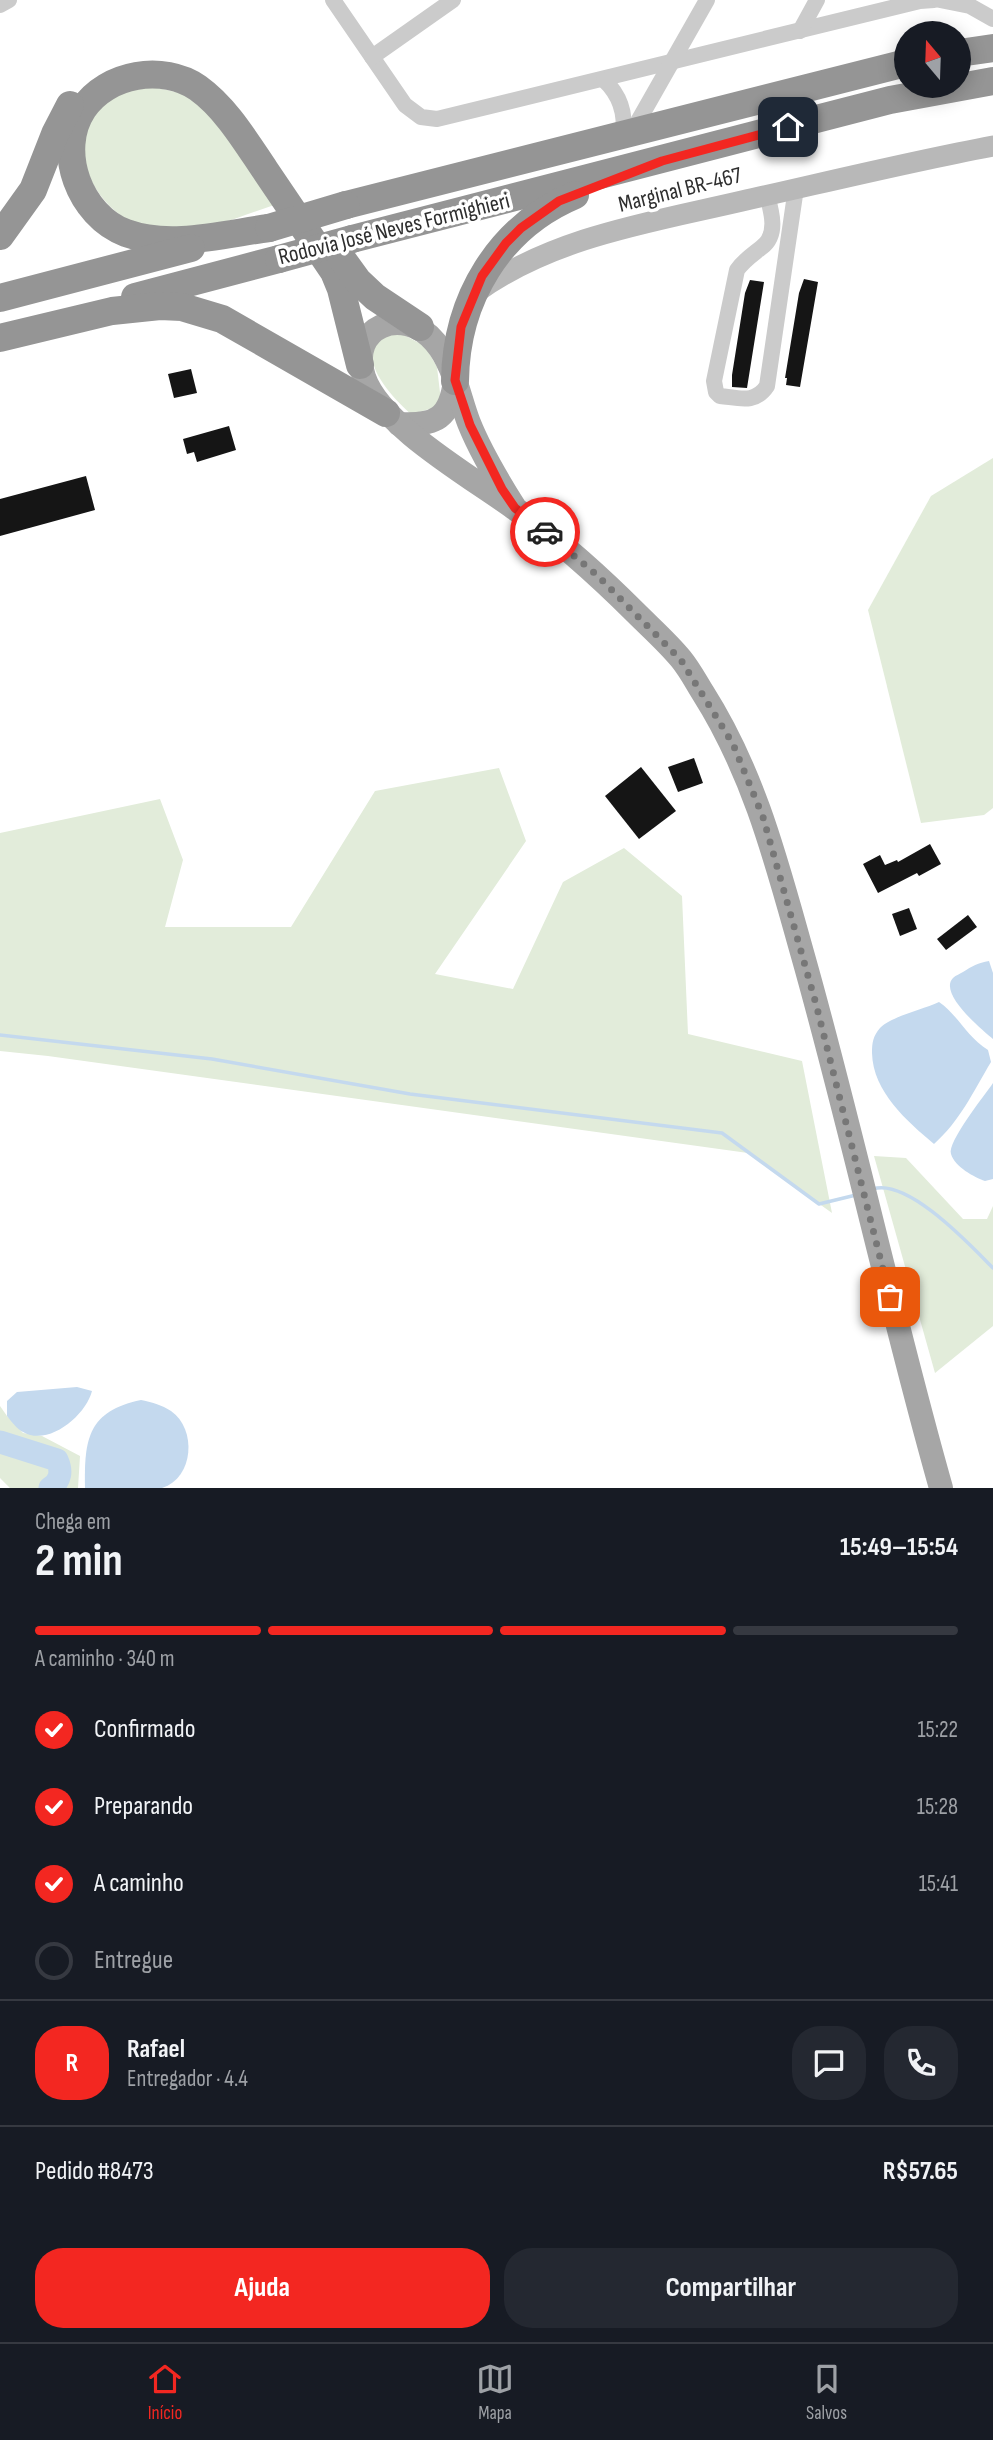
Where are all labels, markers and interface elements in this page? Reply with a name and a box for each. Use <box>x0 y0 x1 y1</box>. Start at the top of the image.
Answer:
north arrow <box>894 21 971 98</box>
map controls <box>894 21 971 98</box>
pin <box>758 97 818 157</box>
icon: home <box>769 108 807 146</box>
street label: Marginal BR-467 <box>615 161 745 219</box>
street label: Rodovia José Neves Formighieri <box>275 187 513 271</box>
courier <box>510 497 580 567</box>
icon: car <box>526 513 564 551</box>
pin <box>860 1267 920 1327</box>
icon: bag <box>871 1278 909 1316</box>
text: Chega em <box>35 1508 111 1536</box>
text: 15:49–15:54 <box>840 1532 958 1563</box>
text: 2 min <box>35 1534 123 1589</box>
text: A caminho · 340 m <box>35 1645 174 1673</box>
icon: check <box>35 1711 73 1749</box>
text: Confirmado <box>94 1714 195 1745</box>
text: 15:22 <box>917 1716 958 1744</box>
icon: check <box>35 1788 73 1826</box>
text: Preparando <box>94 1791 193 1822</box>
text: 15:28 <box>917 1793 958 1821</box>
icon: check <box>35 1865 73 1903</box>
text: A caminho <box>94 1868 184 1899</box>
text: 15:41 <box>919 1870 958 1898</box>
text: Entregue <box>94 1945 173 1976</box>
button: chat <box>792 2026 866 2100</box>
button: phone <box>884 2026 958 2100</box>
text: Rafael <box>127 2034 185 2065</box>
text: R <box>66 2048 78 2079</box>
text: Entregador · 4.4 <box>127 2065 248 2093</box>
text: Pedido #8473 <box>35 2156 154 2187</box>
text: R$57.65 <box>883 2156 958 2187</box>
button: Ajuda <box>35 2248 490 2328</box>
button: Compartilhar <box>504 2248 958 2328</box>
tab: Início <box>146 2360 184 2425</box>
tab: Mapa <box>476 2360 514 2425</box>
tab: Salvos <box>806 2360 847 2425</box>

